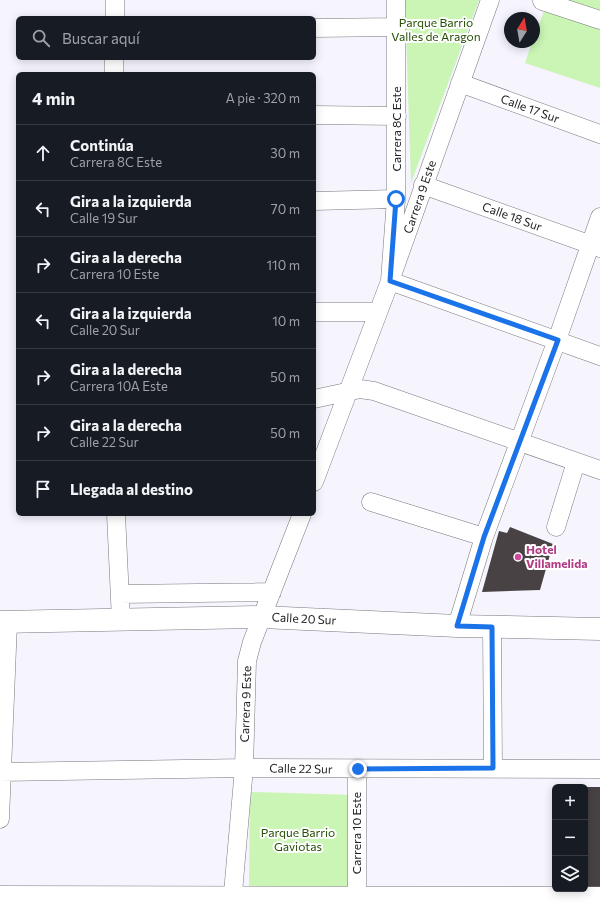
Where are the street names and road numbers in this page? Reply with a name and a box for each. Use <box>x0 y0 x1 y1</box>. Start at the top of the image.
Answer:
street label: Carrera 8C Este <box>389 87 403 171</box>
street label: Calle 17 Sur <box>499 91 562 125</box>
street label: Carrera 9 Este <box>400 158 438 235</box>
street label: Calle 18 Sur <box>481 199 544 233</box>
street label: Calle 20 Sur <box>271 609 337 627</box>
street label: Carrera 9 Este <box>237 665 253 743</box>
street label: Calle 22 Sur <box>269 760 333 776</box>
street label: Carrera 10 Este <box>349 792 363 874</box>

